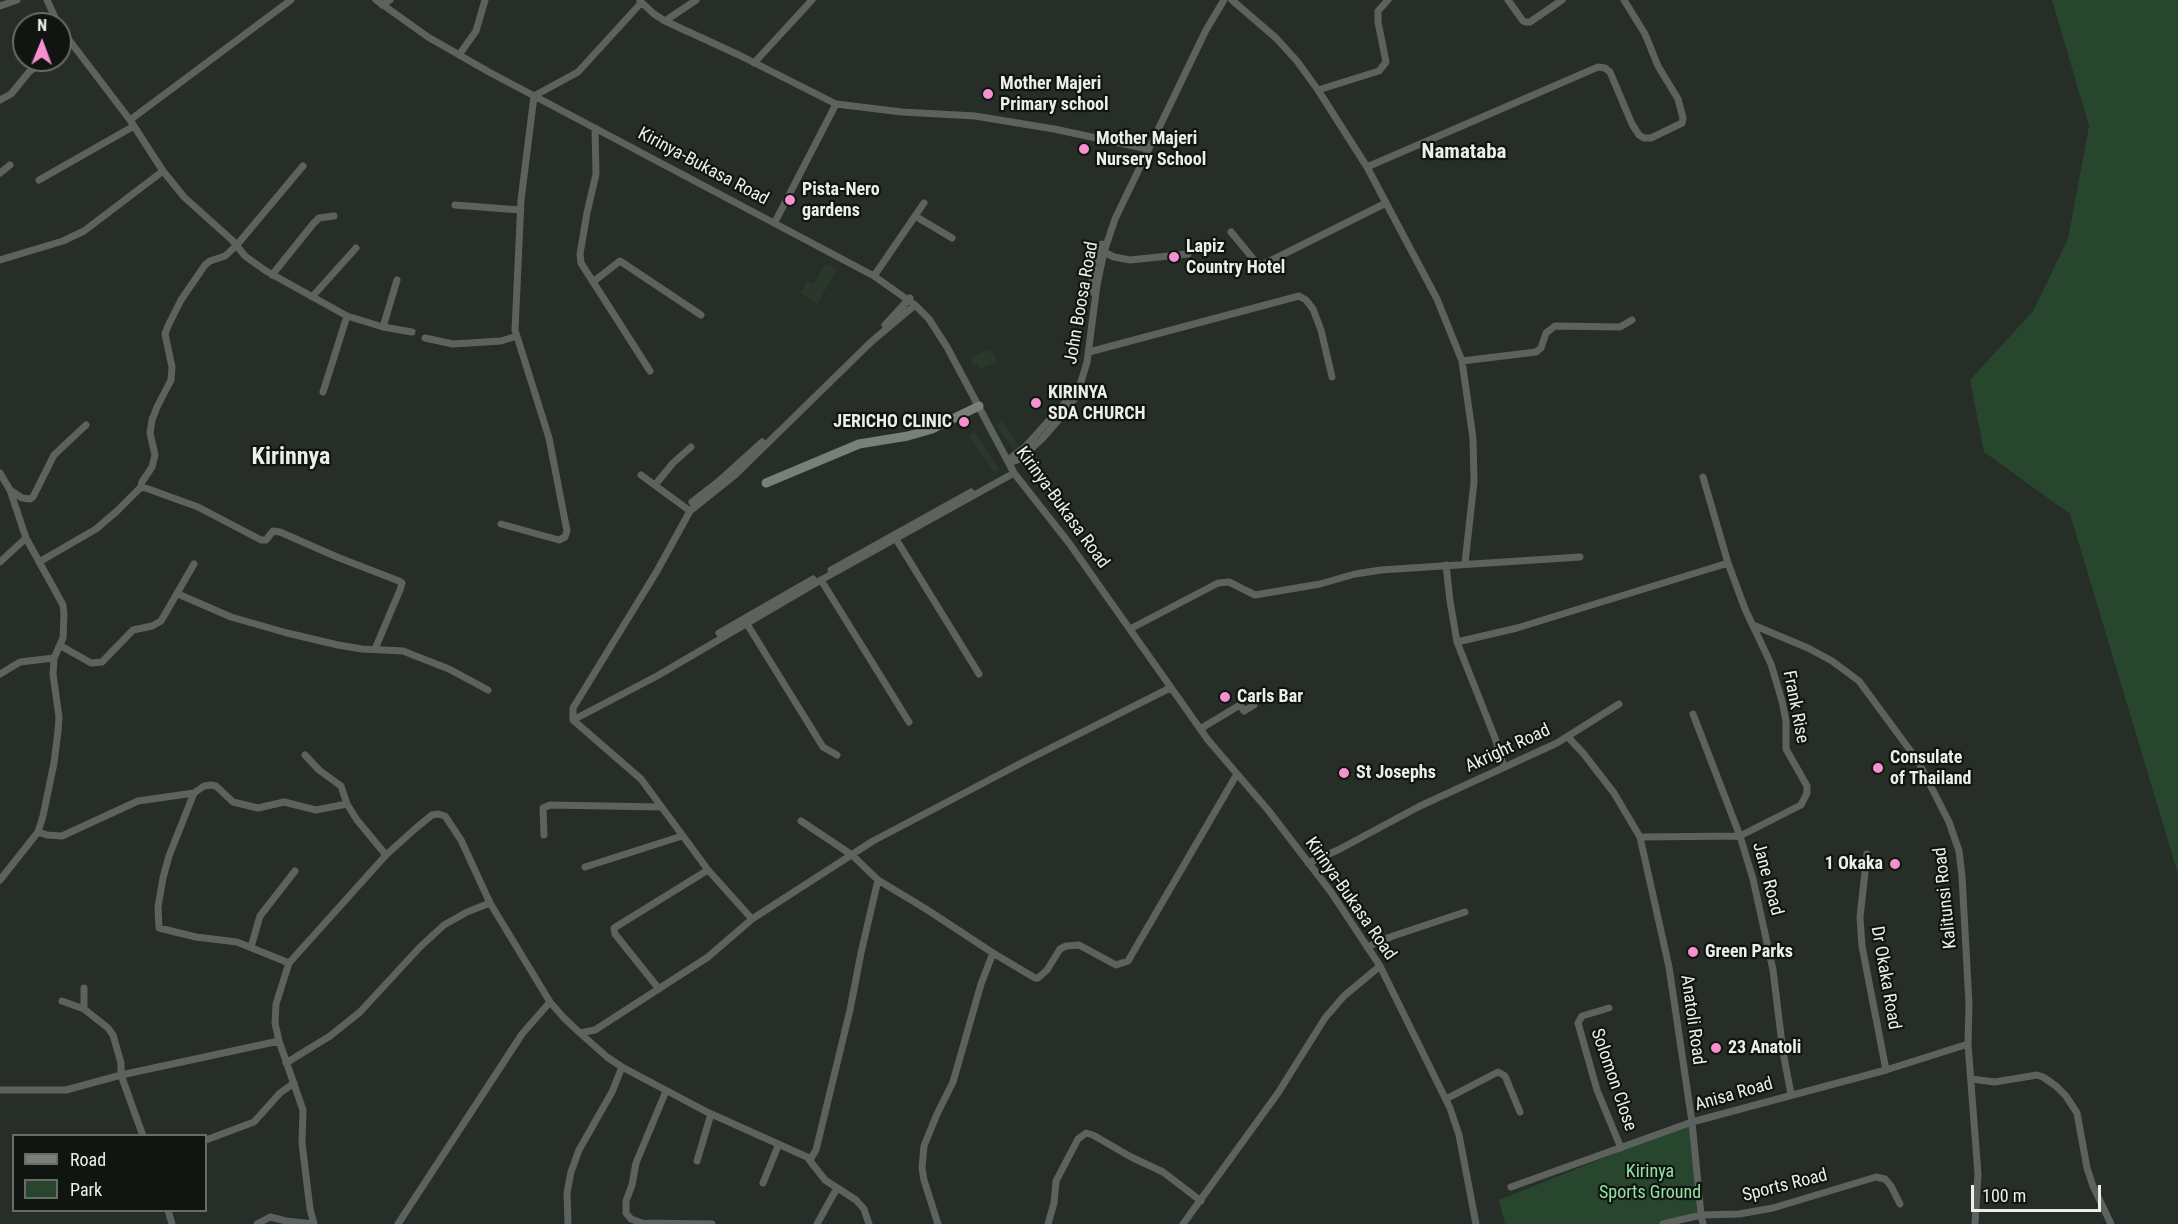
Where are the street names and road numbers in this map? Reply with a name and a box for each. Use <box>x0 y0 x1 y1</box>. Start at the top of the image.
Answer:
street label: Kirinya-Bukasa Road <box>634 123 772 211</box>
street label: John Boosa Road <box>1061 240 1103 366</box>
street label: Kirinya-Bukasa Road <box>1011 443 1113 573</box>
street label: Frank Rise <box>1777 669 1813 745</box>
street label: Akright Road <box>1462 720 1554 778</box>
street label: Kirinya-Bukasa Road <box>1300 833 1400 965</box>
street label: Jane Road <box>1747 840 1787 918</box>
street label: Kalitunsi Road <box>1930 846 1962 950</box>
street label: Dr Okaka Road <box>1865 925 1905 1031</box>
street label: Anatoli Road <box>1675 974 1709 1066</box>
street label: Solomon Close <box>1585 1026 1641 1134</box>
street label: Anisa Road <box>1692 1074 1776 1116</box>
street label: Sports Road <box>1740 1165 1830 1207</box>

